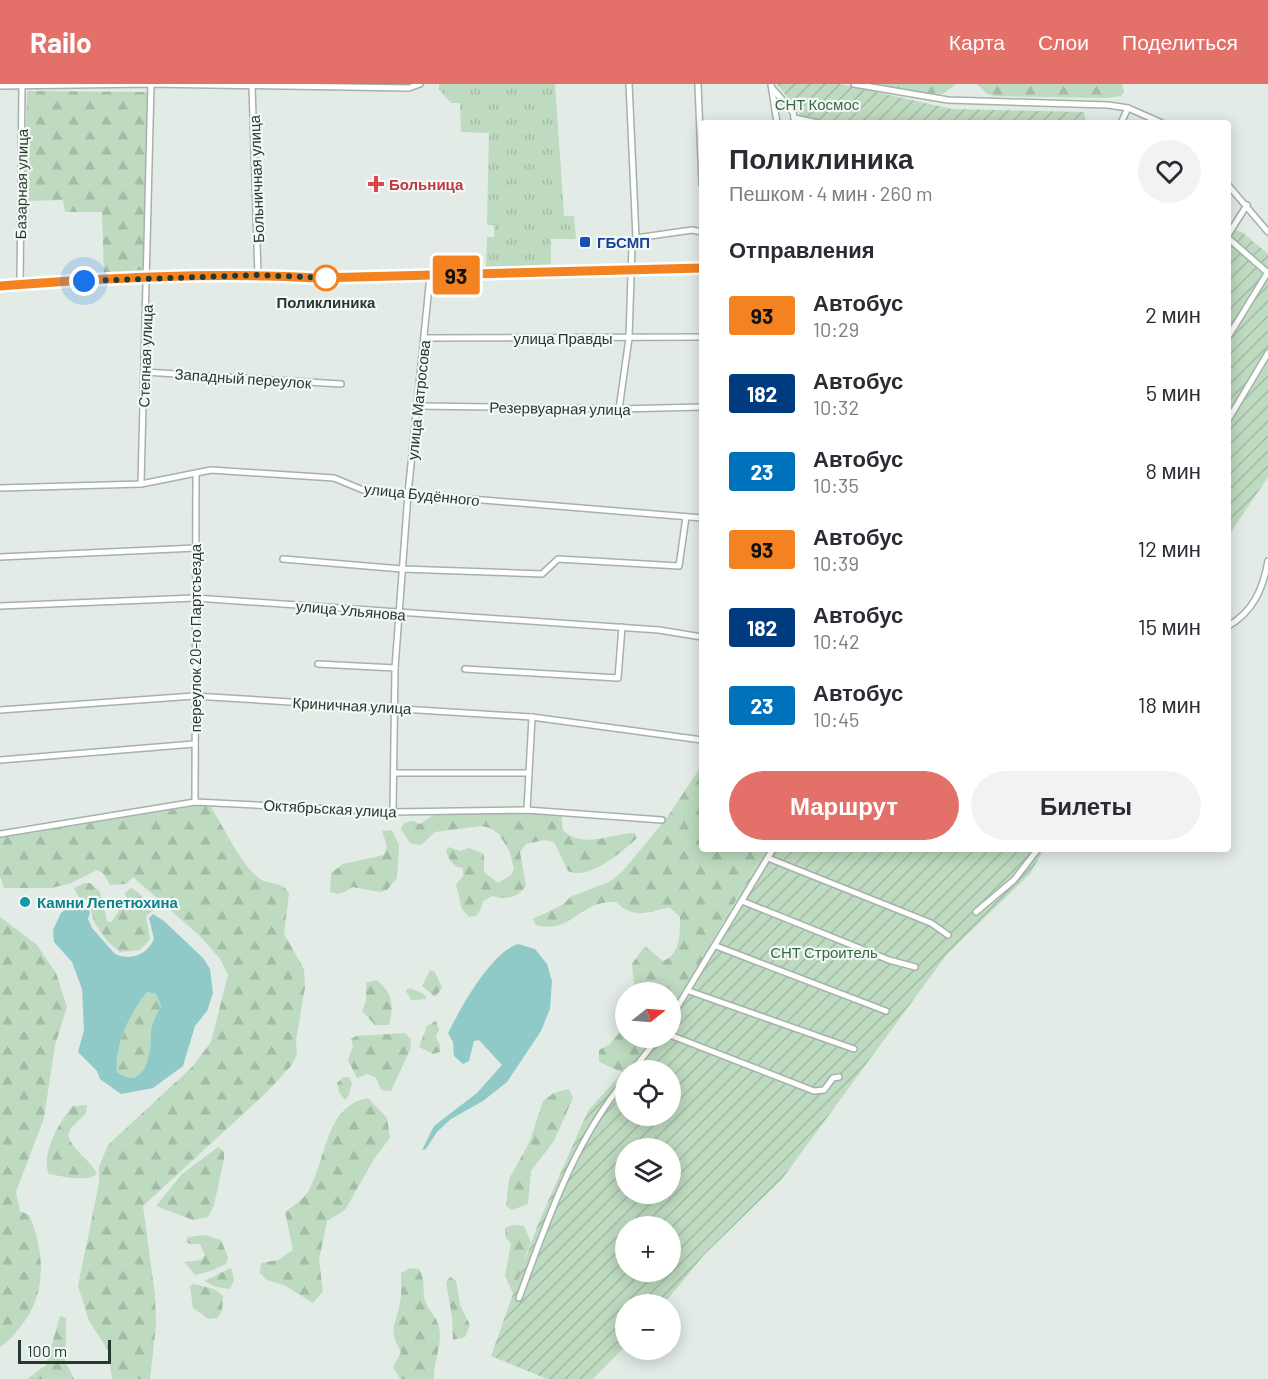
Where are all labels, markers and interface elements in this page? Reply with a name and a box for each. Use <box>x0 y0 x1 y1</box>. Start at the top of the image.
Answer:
text: Railo <box>30 25 92 59</box>
text: Карта <box>949 29 1005 54</box>
text: Слои <box>1038 29 1089 54</box>
text: Поделиться <box>1122 29 1238 54</box>
park label: СНТ Космос <box>775 95 860 113</box>
street label: Больничная улица <box>245 114 267 243</box>
street label: Базарная улица <box>11 128 31 239</box>
button: heart <box>1138 140 1201 203</box>
text: Поликлиника <box>729 141 914 175</box>
marker: Больница <box>367 175 385 193</box>
place label: Больница <box>389 175 464 193</box>
text: Пешком · 4 мин · 260 m <box>729 181 933 205</box>
place label: ГБСМП <box>597 233 650 251</box>
marker: ГБСМП <box>578 235 592 249</box>
text: Отправления <box>729 236 875 262</box>
line badge: 93 <box>429 256 483 294</box>
text: 93 <box>445 263 467 288</box>
marker: Поликлиника <box>313 265 339 291</box>
your location <box>69 266 99 296</box>
text: Автобус <box>813 289 903 315</box>
place label: Поликлиника <box>277 293 376 311</box>
text: 2 мин <box>1145 301 1201 327</box>
text: 93 <box>751 303 773 328</box>
street label: Степная улица <box>134 304 156 408</box>
text: 10:29 <box>813 317 859 341</box>
street label: улица Правды <box>513 329 613 347</box>
street label: улица Матросова <box>403 338 433 461</box>
street label: Западный переулок <box>174 364 312 392</box>
text: Автобус <box>813 367 903 393</box>
text: 5 мин <box>1146 379 1201 405</box>
text: 182 <box>747 381 777 406</box>
text: 10:32 <box>813 395 859 419</box>
street label: Резервуарная улица <box>489 398 631 418</box>
text: Автобус <box>813 445 903 471</box>
text: 8 мин <box>1146 457 1201 483</box>
text: 23 <box>751 459 773 484</box>
text: 10:35 <box>813 473 859 497</box>
street label: улица Будённого <box>363 479 481 509</box>
text: Автобус <box>813 523 903 549</box>
text: 12 мин <box>1138 535 1201 561</box>
text: 93 <box>751 537 773 562</box>
street label: переулок 20-го Партсъезда <box>186 543 204 732</box>
text: 10:39 <box>813 551 859 575</box>
street label: улица Ульянова <box>295 596 407 624</box>
text: Автобус <box>813 601 903 627</box>
text: 15 мин <box>1138 613 1201 639</box>
text: 182 <box>747 615 777 640</box>
text: 10:42 <box>813 629 860 653</box>
text: Автобус <box>813 679 903 705</box>
text: 18 мин <box>1138 691 1201 717</box>
street label: Криничная улица <box>292 693 413 717</box>
text: 23 <box>751 693 773 718</box>
text: 10:45 <box>813 707 859 731</box>
button: Маршрут <box>729 771 959 840</box>
button: Билеты <box>971 771 1201 840</box>
street label: Октябрьская улица <box>263 796 398 821</box>
place label: Камни Лепетюхина <box>37 893 179 911</box>
marker: Камни Лепетюхина <box>18 895 32 909</box>
park label: СНТ Строитель <box>770 943 878 961</box>
north arrow <box>615 982 681 1048</box>
map controls <box>615 982 681 1360</box>
button: locate <box>615 1060 681 1126</box>
button: layers <box>615 1138 681 1204</box>
button: + <box>615 1216 681 1282</box>
button: − <box>615 1294 681 1360</box>
scale bar <box>18 1337 111 1364</box>
text: 100 m <box>27 1341 67 1360</box>

